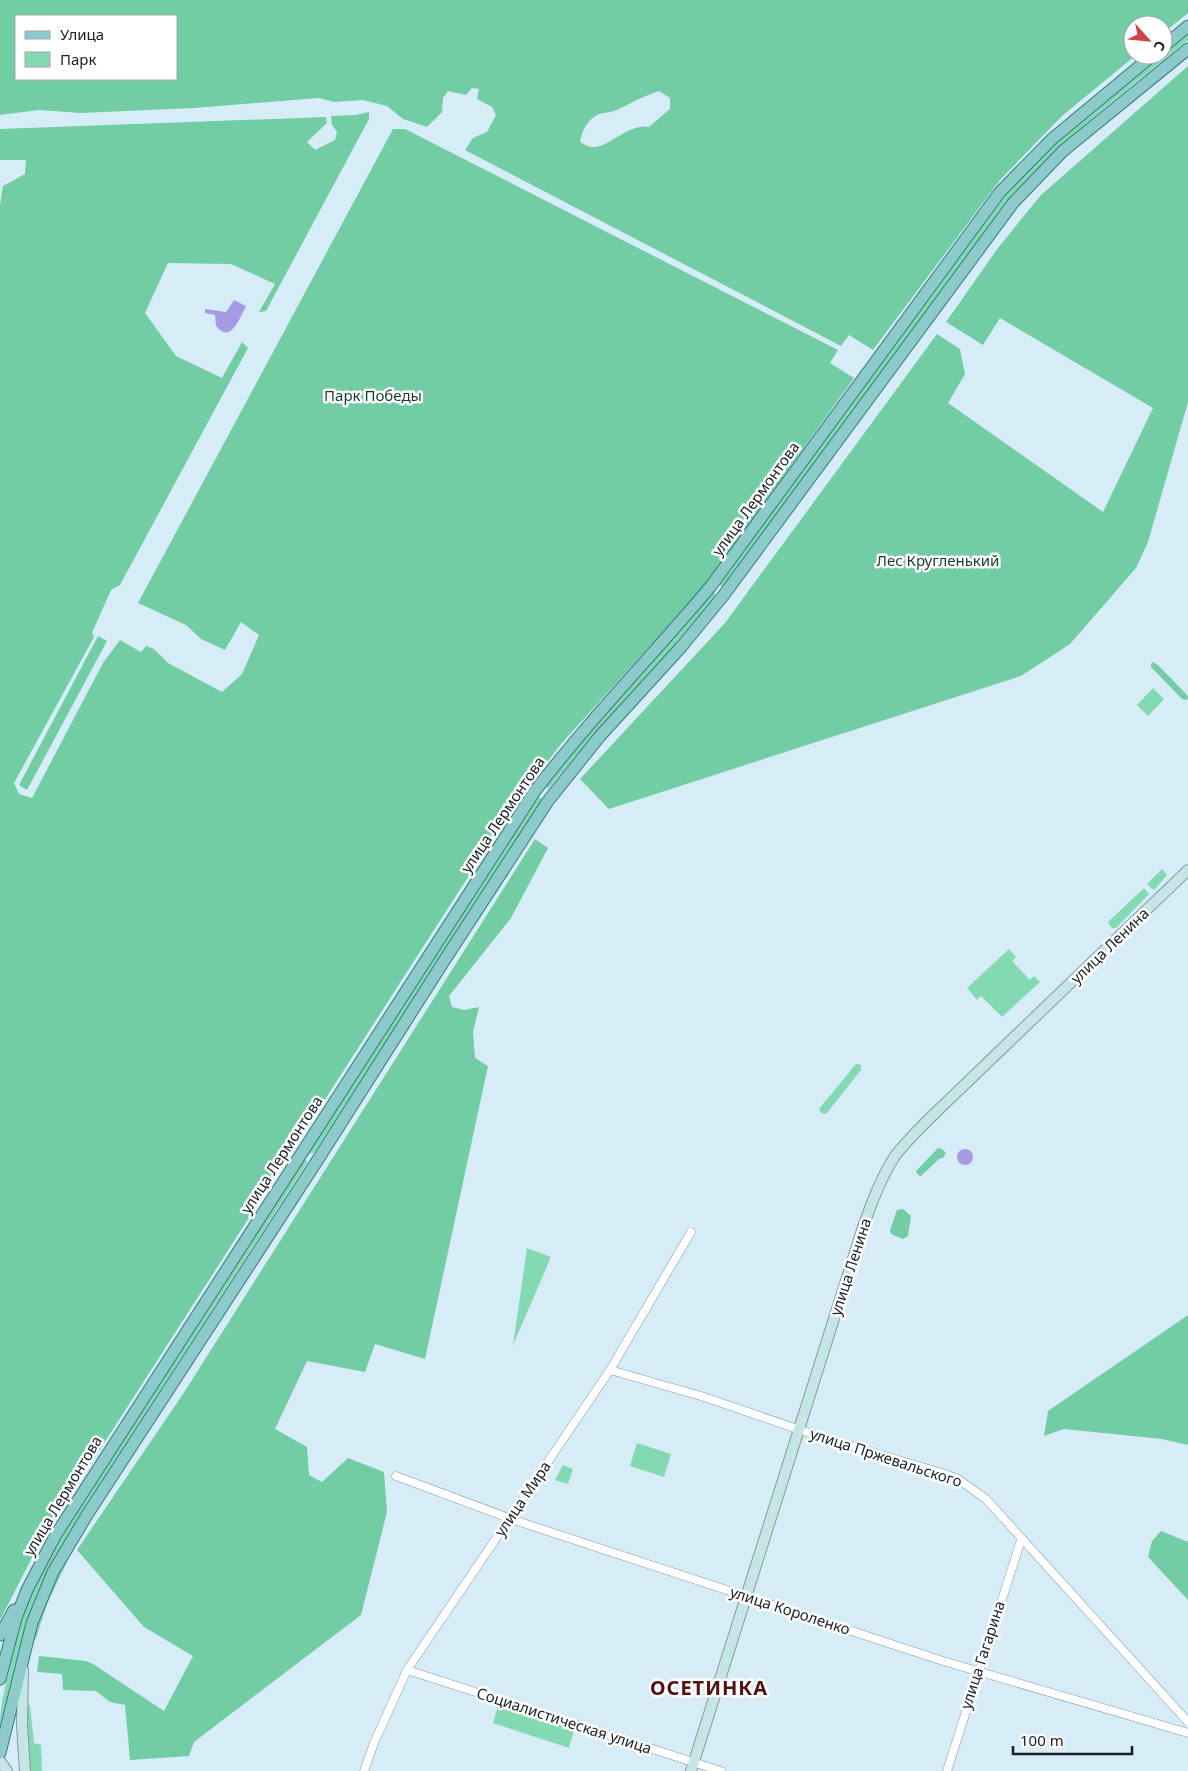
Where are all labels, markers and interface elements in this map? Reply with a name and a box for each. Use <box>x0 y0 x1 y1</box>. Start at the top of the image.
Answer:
legend <box>15 15 178 80</box>
north arrow <box>1123 15 1173 65</box>
text: Улица <box>60 24 104 44</box>
text: С <box>1150 38 1171 54</box>
text: Парк <box>60 49 96 69</box>
park label: Парк Победы <box>324 385 422 405</box>
street label: улица Лермонтова <box>707 437 803 559</box>
park label: Лес Кругленький <box>877 550 999 570</box>
street label: улица Лермонтова <box>456 752 549 877</box>
street label: улица Ленина <box>1066 903 1153 988</box>
street label: улица Лермонтова <box>236 1092 327 1217</box>
street label: улица Ленина <box>825 1215 875 1318</box>
street label: улица Пржевальского <box>808 1423 965 1491</box>
street label: улица Лермонтова <box>18 1432 106 1559</box>
street label: улица Мира <box>490 1457 555 1540</box>
street label: улица Короленко <box>728 1581 853 1639</box>
street label: улица Гагарина <box>955 1598 1009 1711</box>
district label: ОСЕТИНКА <box>650 1674 768 1701</box>
street label: Социалистическая улица <box>474 1682 654 1758</box>
scale bar <box>1013 1724 1132 1756</box>
text: 100 m <box>1020 1730 1064 1750</box>

